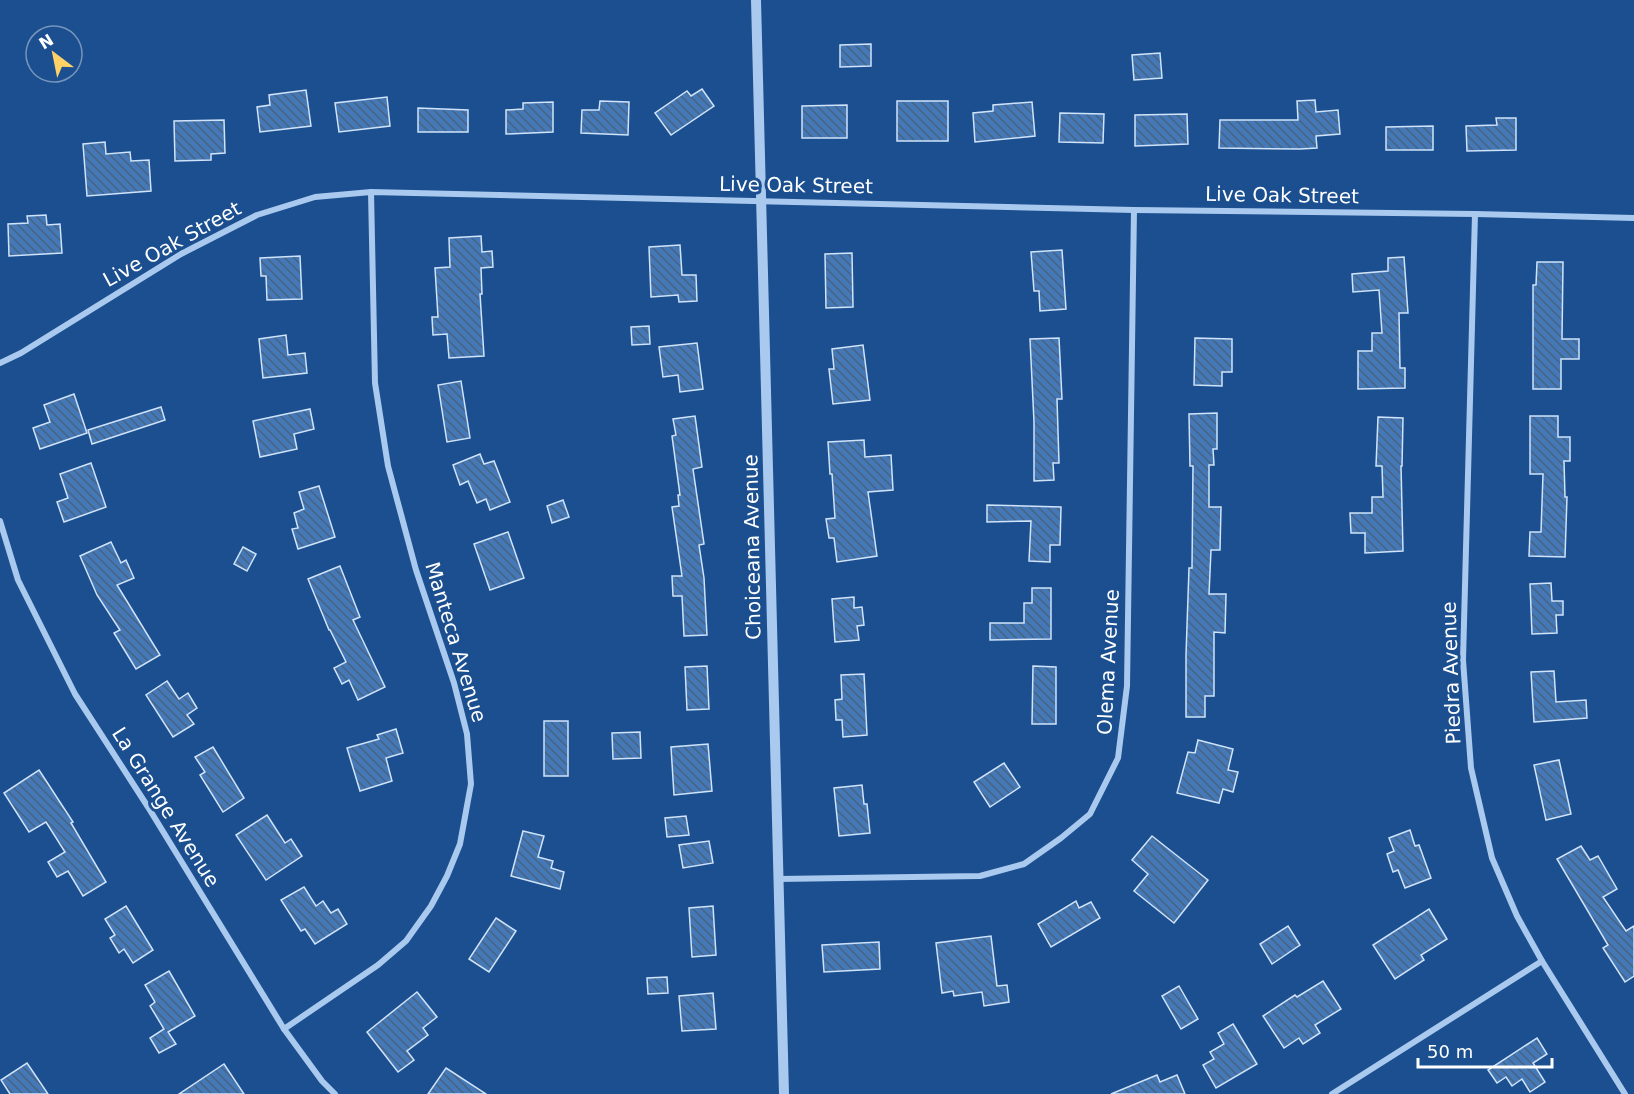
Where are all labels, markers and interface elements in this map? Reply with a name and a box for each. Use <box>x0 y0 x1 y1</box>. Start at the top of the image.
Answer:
north arrow <box>24 24 84 84</box>
text: N <box>36 30 57 53</box>
street label: Live Oak Street <box>719 172 873 198</box>
street label: Live Oak Street <box>1205 182 1359 208</box>
street label: Live Oak Street <box>99 196 245 292</box>
street label: Choiceana Avenue <box>738 454 766 640</box>
street label: Manteca Avenue <box>420 559 492 725</box>
street label: Olema Avenue <box>1092 588 1124 736</box>
street label: Piedra Avenue <box>1437 601 1465 745</box>
street label: La Grange Avenue <box>107 723 225 891</box>
scale bar <box>1418 1031 1552 1069</box>
text: 50 m <box>1427 1041 1473 1062</box>

